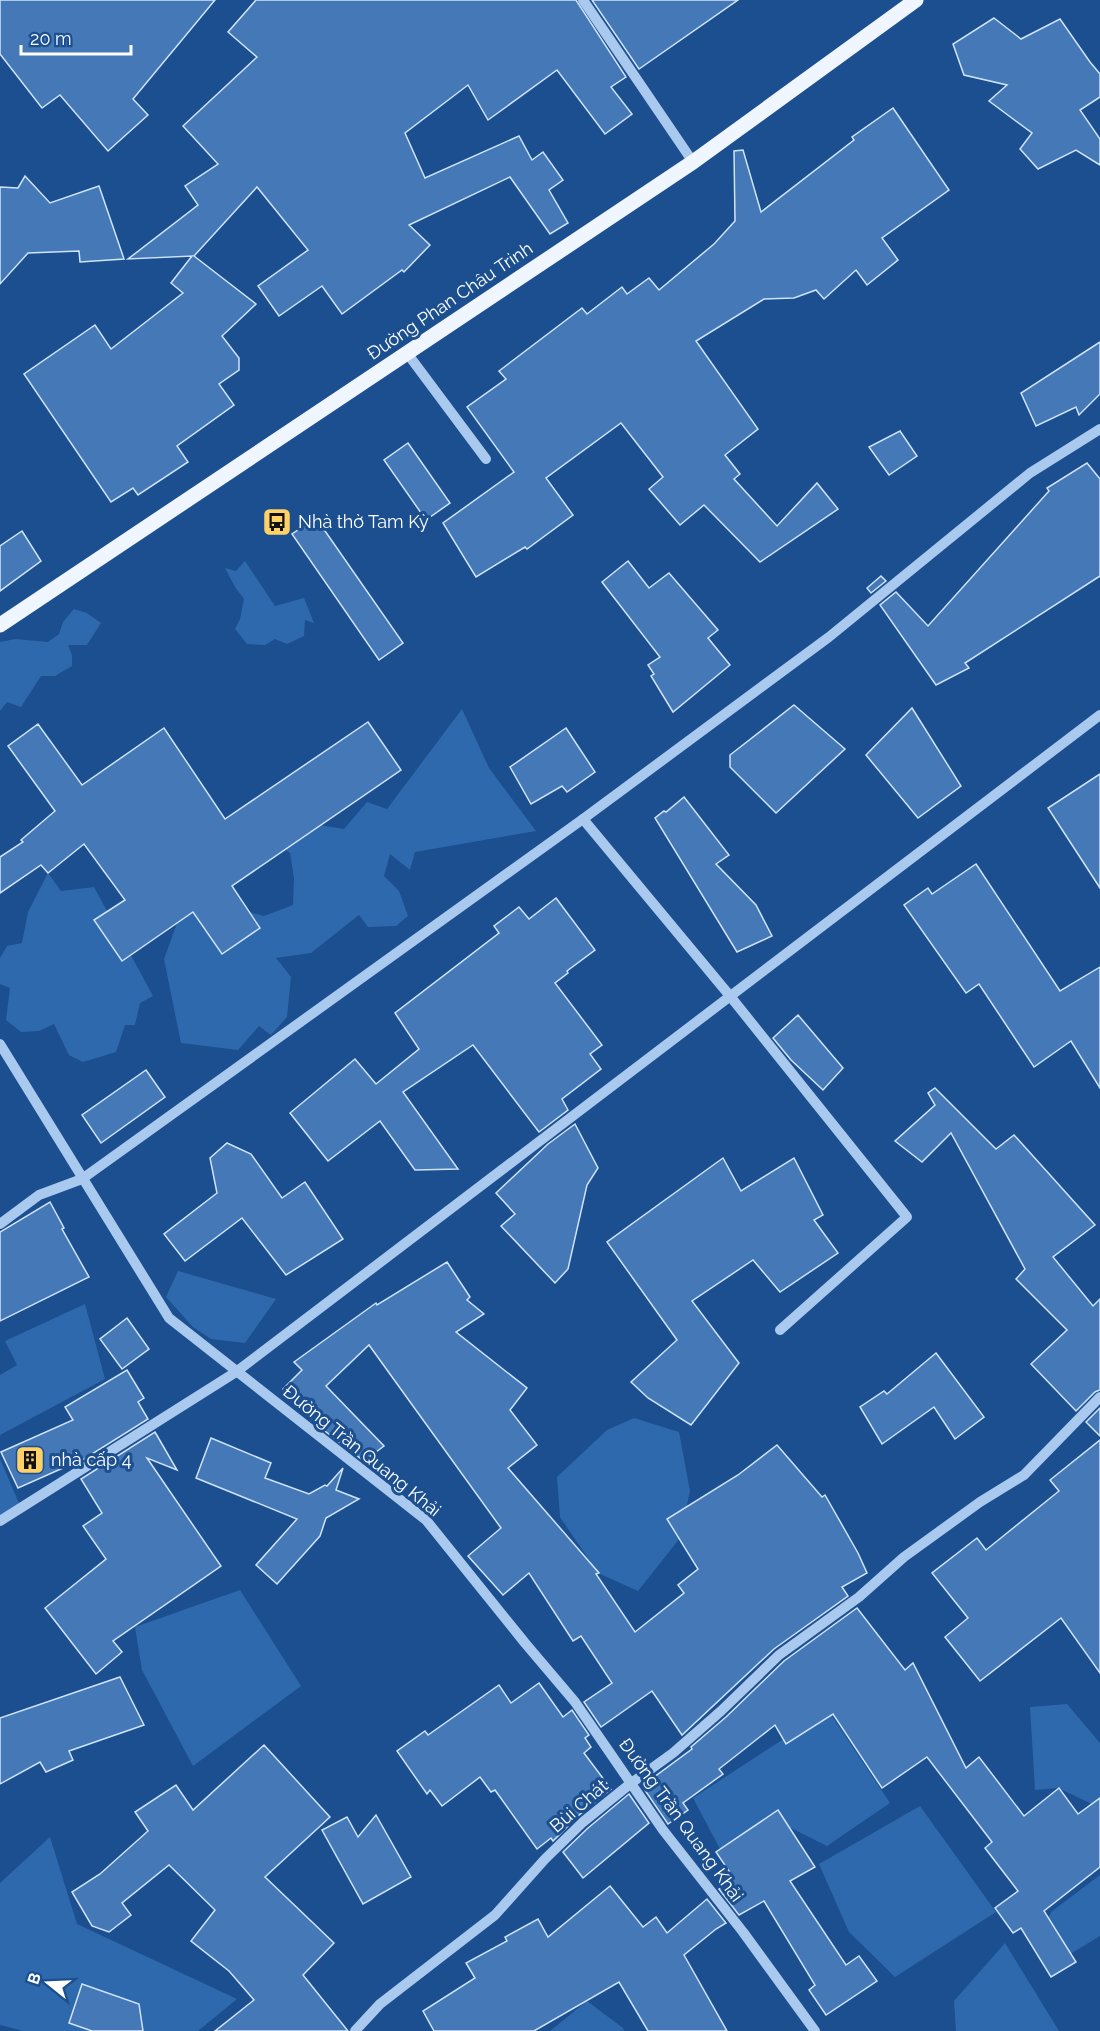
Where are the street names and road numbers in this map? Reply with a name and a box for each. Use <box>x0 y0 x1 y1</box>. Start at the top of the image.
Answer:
street label: Đường Phan Châu Trinh <box>363 237 537 364</box>
street label: Đường Trần Quang Khải <box>279 1381 445 1521</box>
street label: Đường Trần Quang Khải <box>615 1734 748 1905</box>
street label: Bùi Chát <box>545 1775 612 1836</box>

